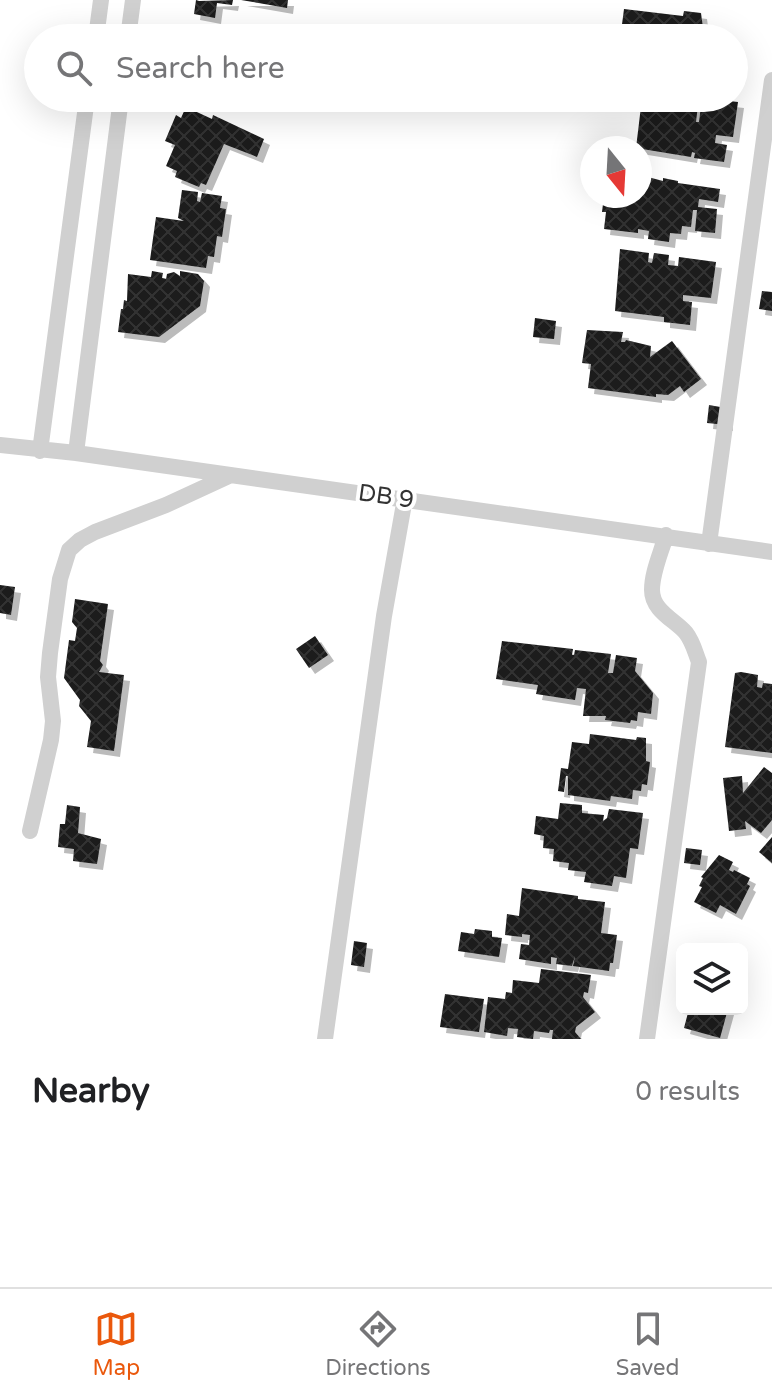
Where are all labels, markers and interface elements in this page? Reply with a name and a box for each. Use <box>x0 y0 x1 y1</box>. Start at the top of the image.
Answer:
search box <box>24 24 748 112</box>
icon: search <box>52 46 96 90</box>
text: Search here <box>116 50 285 87</box>
north arrow <box>580 136 652 208</box>
street label: DB 9 <box>356 478 416 515</box>
map controls <box>676 943 748 1015</box>
button: layers <box>676 943 748 1015</box>
text: Nearby <box>32 1071 150 1112</box>
text: 0 results <box>635 1076 740 1107</box>
tab: Map <box>93 1307 140 1381</box>
tab: Directions <box>325 1307 431 1381</box>
tab: Saved <box>616 1307 679 1381</box>

